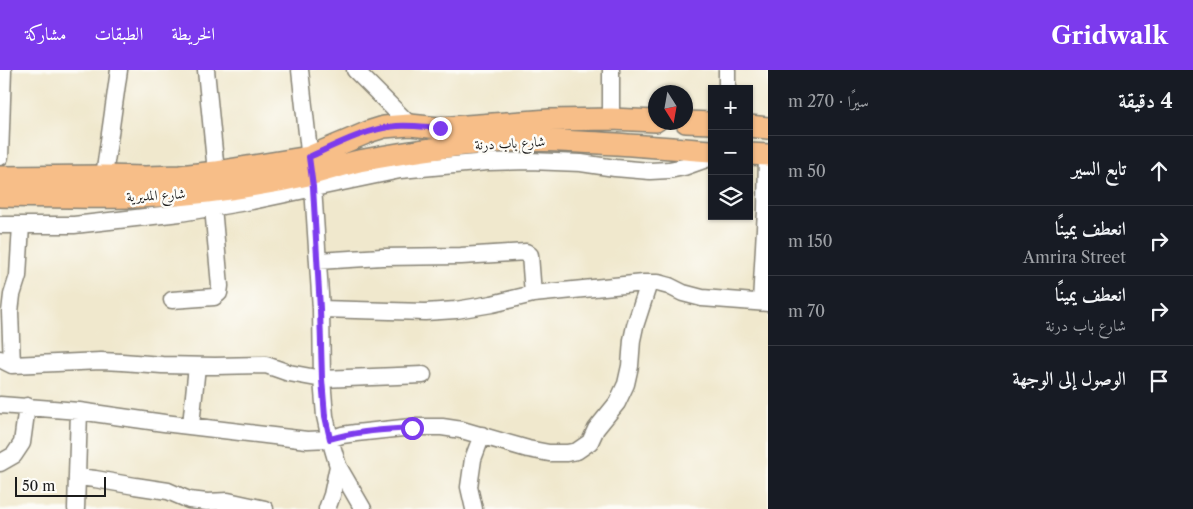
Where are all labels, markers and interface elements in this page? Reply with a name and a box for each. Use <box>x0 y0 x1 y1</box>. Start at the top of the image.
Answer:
text: Gridwalk <box>1051 21 1168 50</box>
text: مشاركة <box>25 23 66 45</box>
text: الطبقات <box>94 23 143 45</box>
text: الخريطة <box>171 23 215 45</box>
north arrow <box>648 85 693 130</box>
map controls <box>708 85 753 220</box>
button: + <box>708 85 753 130</box>
text: 4 دقيقة <box>1119 88 1173 113</box>
text: سيرًا · 270 m <box>788 91 869 111</box>
route end <box>429 117 452 140</box>
button: − <box>708 130 753 175</box>
street label: شارع باب درنة <box>474 132 546 157</box>
text: تابع السير <box>1072 157 1126 180</box>
icon: ahead <box>1145 157 1173 185</box>
text: 50 m <box>788 161 826 181</box>
button: layers <box>708 175 753 220</box>
street label: شارع المديرية <box>126 184 186 209</box>
text: انعطف يمينًا <box>1055 217 1126 240</box>
icon: right <box>1145 227 1173 255</box>
text: 150 m <box>788 231 833 251</box>
text: Amrira Street <box>1023 247 1126 267</box>
text: انعطف يمينًا <box>1055 283 1126 306</box>
icon: right <box>1145 297 1173 325</box>
text: 70 m <box>788 301 825 321</box>
text: شارع باب درنة <box>1045 315 1126 335</box>
text: الوصول إلى الوجهة <box>1012 367 1126 390</box>
icon: arrive <box>1145 367 1173 395</box>
route start <box>401 417 424 440</box>
scale bar <box>15 474 106 497</box>
text: 50 m <box>22 477 55 495</box>

